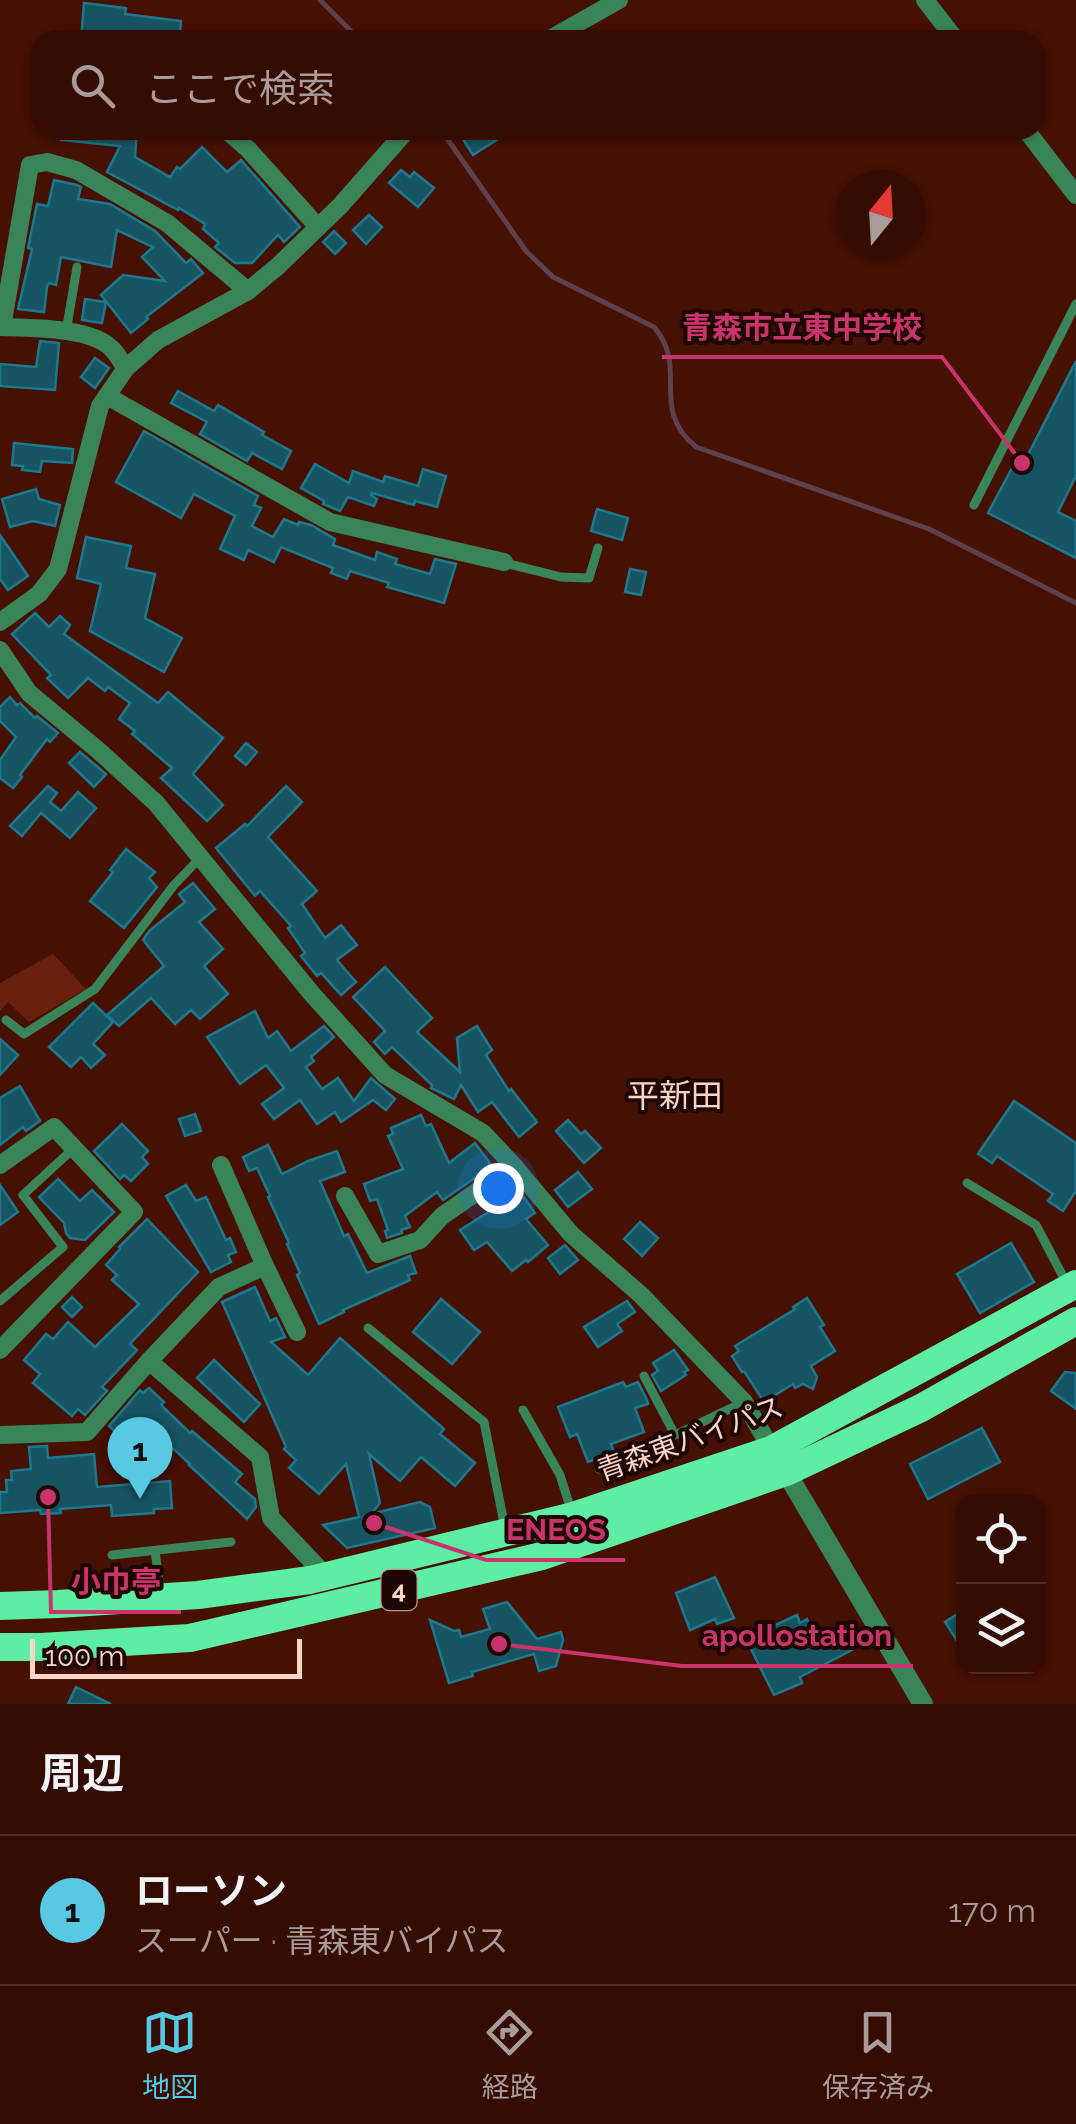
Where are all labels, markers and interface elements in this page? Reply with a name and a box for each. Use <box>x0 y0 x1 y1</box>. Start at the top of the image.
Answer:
search box <box>30 30 1046 140</box>
icon: search <box>65 58 120 113</box>
text: ここで検索 <box>145 66 335 111</box>
north arrow <box>836 170 926 260</box>
callout: 青森市立東中学校 <box>662 297 942 357</box>
text: 青森市立東中学校 <box>682 310 922 345</box>
district label: 平新田 <box>627 1077 723 1114</box>
your location <box>473 1163 524 1214</box>
street label: 青森東バイパス <box>593 1390 787 1488</box>
pin: 1 <box>108 1416 172 1499</box>
map controls <box>956 1494 1046 1674</box>
button: locate <box>956 1494 1046 1584</box>
callout: ENEOS <box>486 1500 625 1560</box>
text: ENEOS <box>506 1512 606 1547</box>
callout: 小巾亭 <box>51 1552 181 1612</box>
text: 小巾亭 <box>71 1564 161 1599</box>
road number: 4 <box>382 1570 416 1610</box>
button: layers <box>956 1584 1046 1674</box>
callout: apollostation <box>682 1606 913 1666</box>
text: apollostation <box>702 1618 892 1653</box>
scale bar <box>30 1634 302 1678</box>
text: 100 m <box>45 1640 124 1673</box>
text: 周辺 <box>40 1749 124 1798</box>
text: ローソン <box>135 1868 287 1913</box>
text: 1 <box>65 1892 80 1929</box>
text: 170 m <box>948 1892 1036 1929</box>
text: スーパー · 青森東バイパス <box>135 1922 508 1959</box>
tab: 地図 <box>142 2005 198 2105</box>
tab: 経路 <box>482 2005 538 2105</box>
tab: 保存済み <box>822 2005 934 2105</box>

